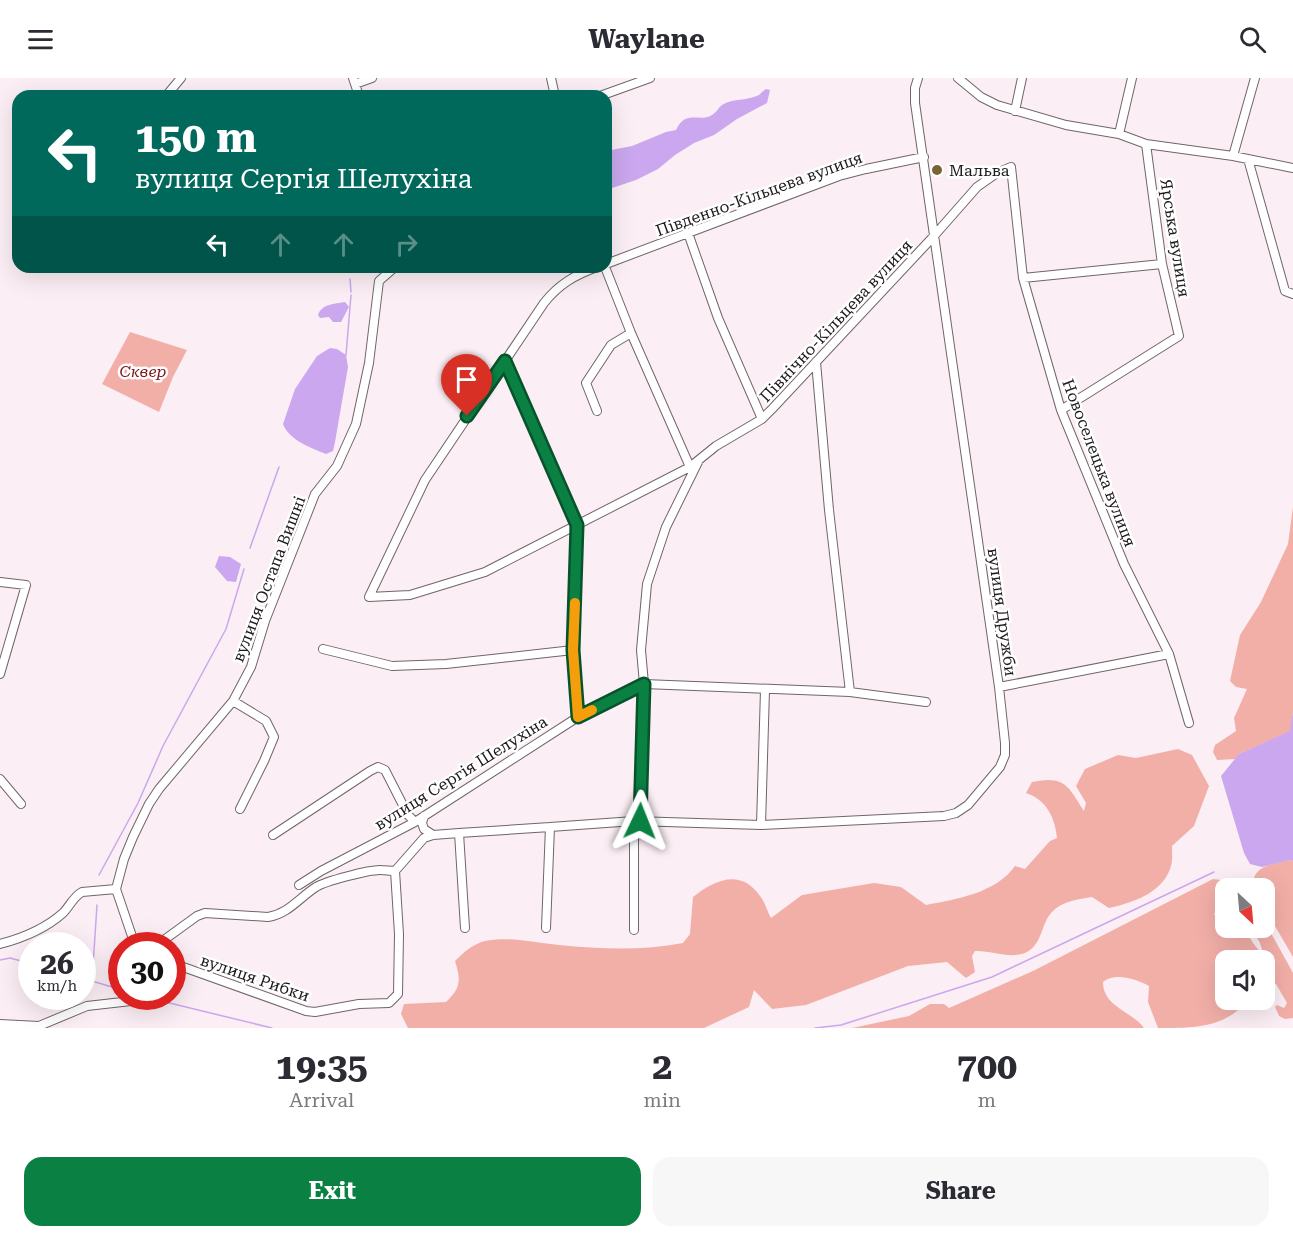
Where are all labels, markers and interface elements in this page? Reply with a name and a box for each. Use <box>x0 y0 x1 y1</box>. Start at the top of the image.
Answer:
icon: menu <box>24 23 57 56</box>
text: Waylane <box>588 23 705 55</box>
icon: search <box>1236 23 1269 56</box>
text: 150 m <box>135 113 257 162</box>
icon: left <box>36 114 114 192</box>
street label: Південно-Кільцева вулиця <box>653 148 865 240</box>
place label: Мальва <box>949 161 1010 180</box>
text: вулиця Сергія Шелухіна <box>135 163 472 195</box>
marker: Мальва <box>930 163 944 177</box>
street label: Ярська вулиця <box>1156 177 1194 299</box>
icon: left <box>201 228 234 261</box>
icon: ahead <box>264 228 297 261</box>
icon: ahead <box>327 228 360 261</box>
icon: right <box>390 228 423 261</box>
street label: Північно-Кільцева вулиця <box>756 236 916 406</box>
pin <box>441 354 492 416</box>
park label: Сквер <box>120 362 167 381</box>
icon: arrive <box>450 363 483 396</box>
street label: Новоселецька вулиця <box>1058 376 1140 550</box>
street label: вулиця Остапа Вишні <box>229 493 309 665</box>
street label: вулиця Дружби <box>984 547 1020 678</box>
street label: вулиця Сергія Шелухіна <box>371 712 551 834</box>
position arrow <box>608 789 672 853</box>
north arrow <box>1215 878 1275 938</box>
map controls <box>1215 878 1275 1010</box>
speed limit sign: 30 <box>108 932 186 1010</box>
text: 26 <box>40 946 74 981</box>
street label: вулиця Рибки <box>198 950 312 1006</box>
button: sound <box>1215 950 1275 1010</box>
text: km/h <box>37 977 77 995</box>
text: 19:35 <box>276 1046 368 1088</box>
text: 2 <box>652 1046 672 1088</box>
text: 700 <box>957 1046 1017 1088</box>
text: Arrival <box>289 1088 354 1112</box>
text: min <box>643 1088 681 1112</box>
text: m <box>978 1088 996 1112</box>
button: Exit <box>24 1157 641 1226</box>
button: Share <box>653 1157 1269 1226</box>

